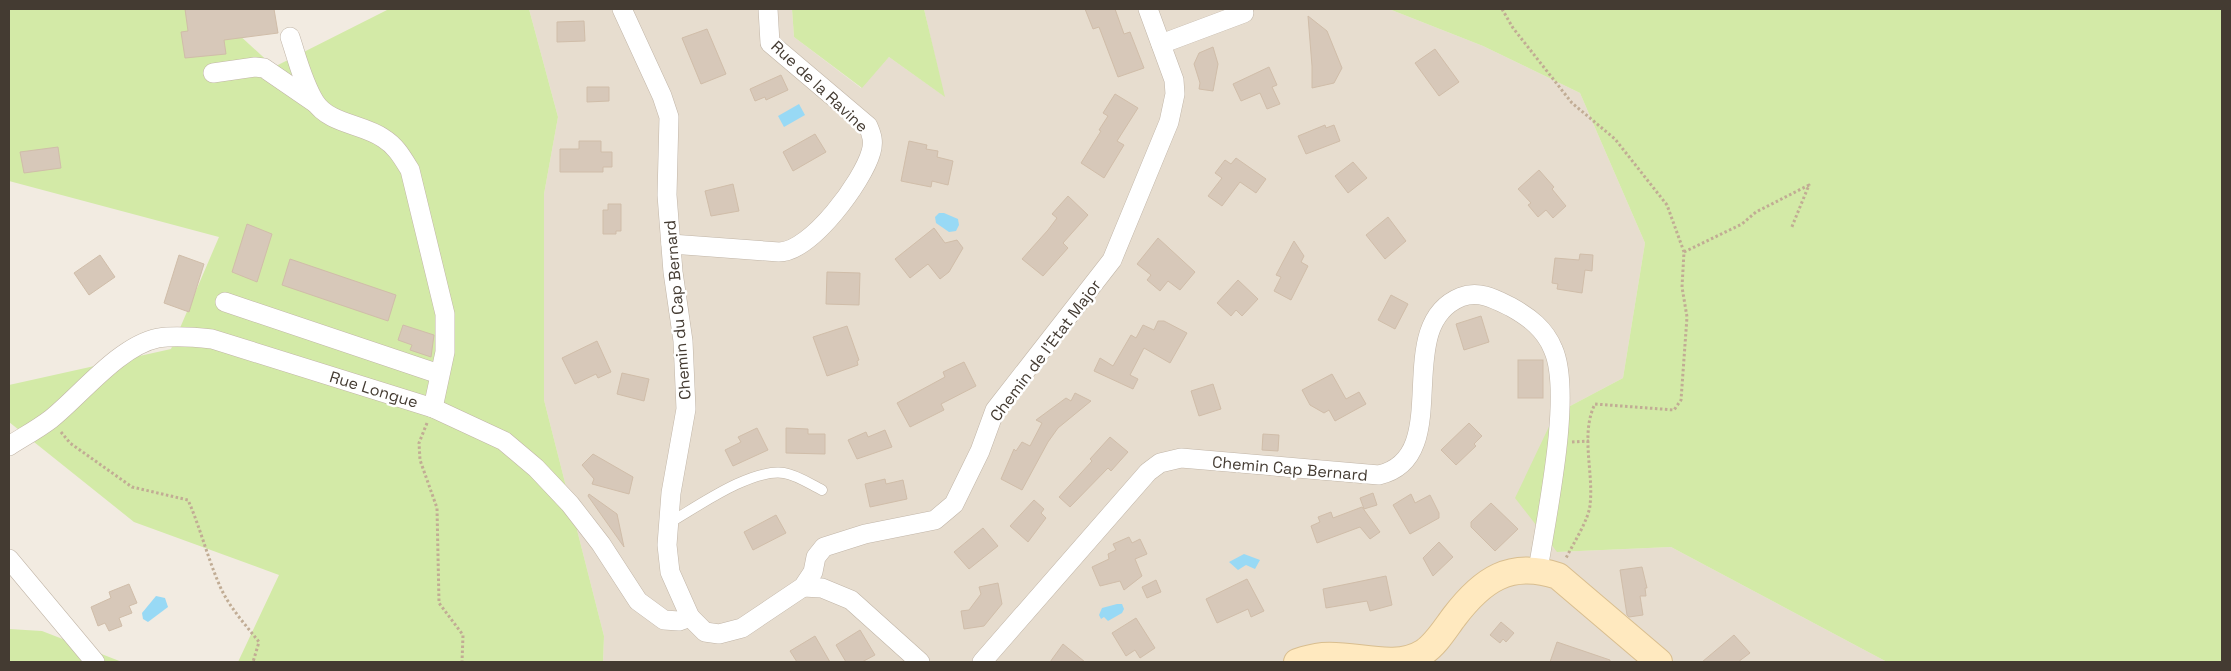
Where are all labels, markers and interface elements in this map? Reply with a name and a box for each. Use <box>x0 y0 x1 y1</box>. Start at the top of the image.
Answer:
street label: Rue de la Ravine <box>767 36 873 137</box>
street label: Chemin du Cap Bernard <box>659 219 696 401</box>
street label: Chemin de l'Etat Major <box>985 275 1106 425</box>
street label: Rue Longue <box>327 366 421 413</box>
street label: Chemin Cap Bernard <box>1211 451 1369 486</box>

